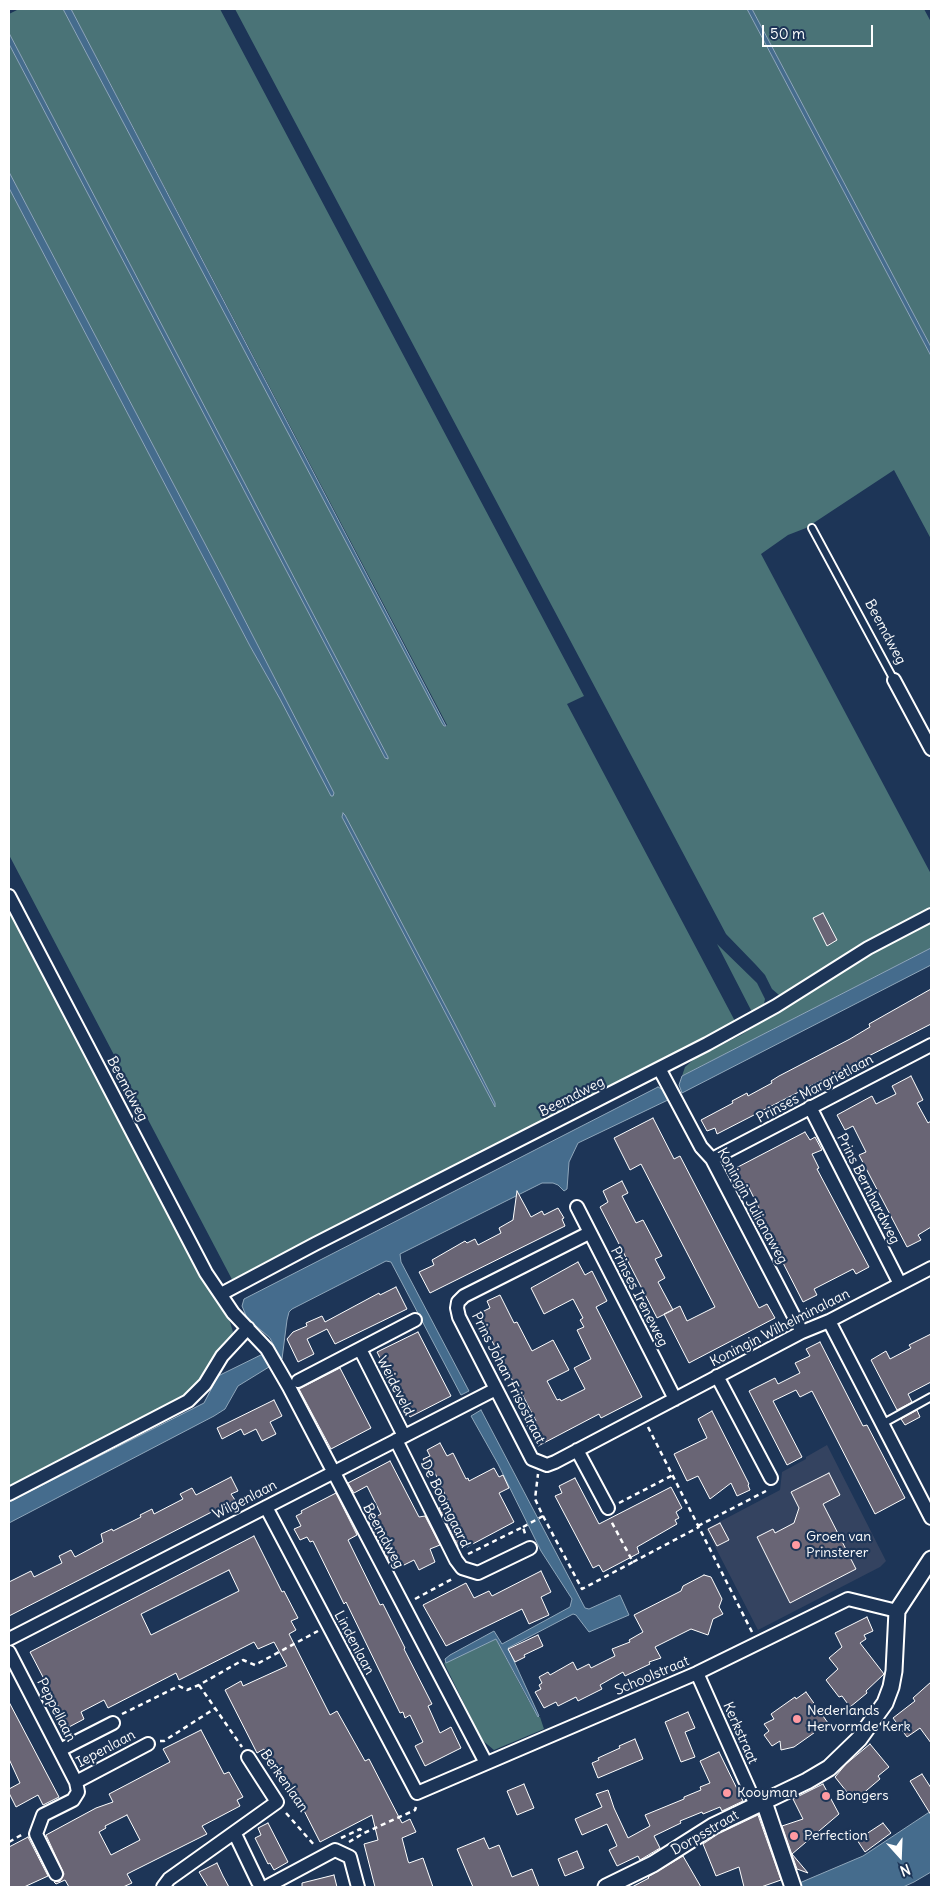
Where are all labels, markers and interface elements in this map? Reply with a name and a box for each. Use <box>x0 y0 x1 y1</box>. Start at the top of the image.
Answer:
scale bar <box>765 15 876 47</box>
text: 50 m <box>770 24 805 43</box>
street label: Beemdweg <box>861 597 909 667</box>
street label: Prinses Margrietlaan <box>754 1051 876 1127</box>
street label: Beemdweg <box>103 1054 151 1124</box>
street label: Beemdweg <box>536 1073 608 1121</box>
street label: Prins Bernhardweg <box>833 1131 903 1247</box>
street label: Koningin Julianaweg <box>713 1145 791 1267</box>
street label: Prinses Ireneweg <box>607 1244 671 1350</box>
street label: Koningin Wilhelminalaan <box>707 1285 853 1371</box>
street label: Prins Johan Frisostraat <box>468 1309 548 1447</box>
street label: Weideveld <box>373 1354 417 1418</box>
street label: De Boomgaard <box>417 1457 473 1551</box>
street label: Wilgenlaan <box>210 1477 280 1523</box>
street label: Beemdweg <box>359 1501 407 1571</box>
place label: Groen van Prinsterer <box>806 1529 871 1561</box>
marker: Groen van Prinsterer <box>790 1539 802 1551</box>
street label: Lindenlaan <box>330 1608 378 1678</box>
street label: Schoolstraat <box>612 1653 692 1699</box>
street label: Peppellaan <box>33 1675 79 1745</box>
street label: Kerkstraat <box>719 1699 761 1767</box>
place label: Nederlands Hervormde Kerk <box>807 1703 911 1735</box>
marker: Nederlands Hervormde Kerk <box>791 1713 803 1725</box>
street label: Iepenlaan <box>74 1727 138 1771</box>
street label: Berkenlaan <box>256 1747 312 1815</box>
place label: Kooyman <box>737 1785 798 1801</box>
marker: Kooyman <box>721 1787 733 1799</box>
place label: Bongers <box>836 1788 889 1804</box>
marker: Bongers <box>820 1790 832 1802</box>
street label: Dorpsstraat <box>668 1807 742 1859</box>
place label: Perfection <box>804 1828 868 1844</box>
marker: Perfection <box>788 1830 800 1842</box>
north arrow <box>875 1831 925 1881</box>
text: N <box>898 1860 913 1880</box>

